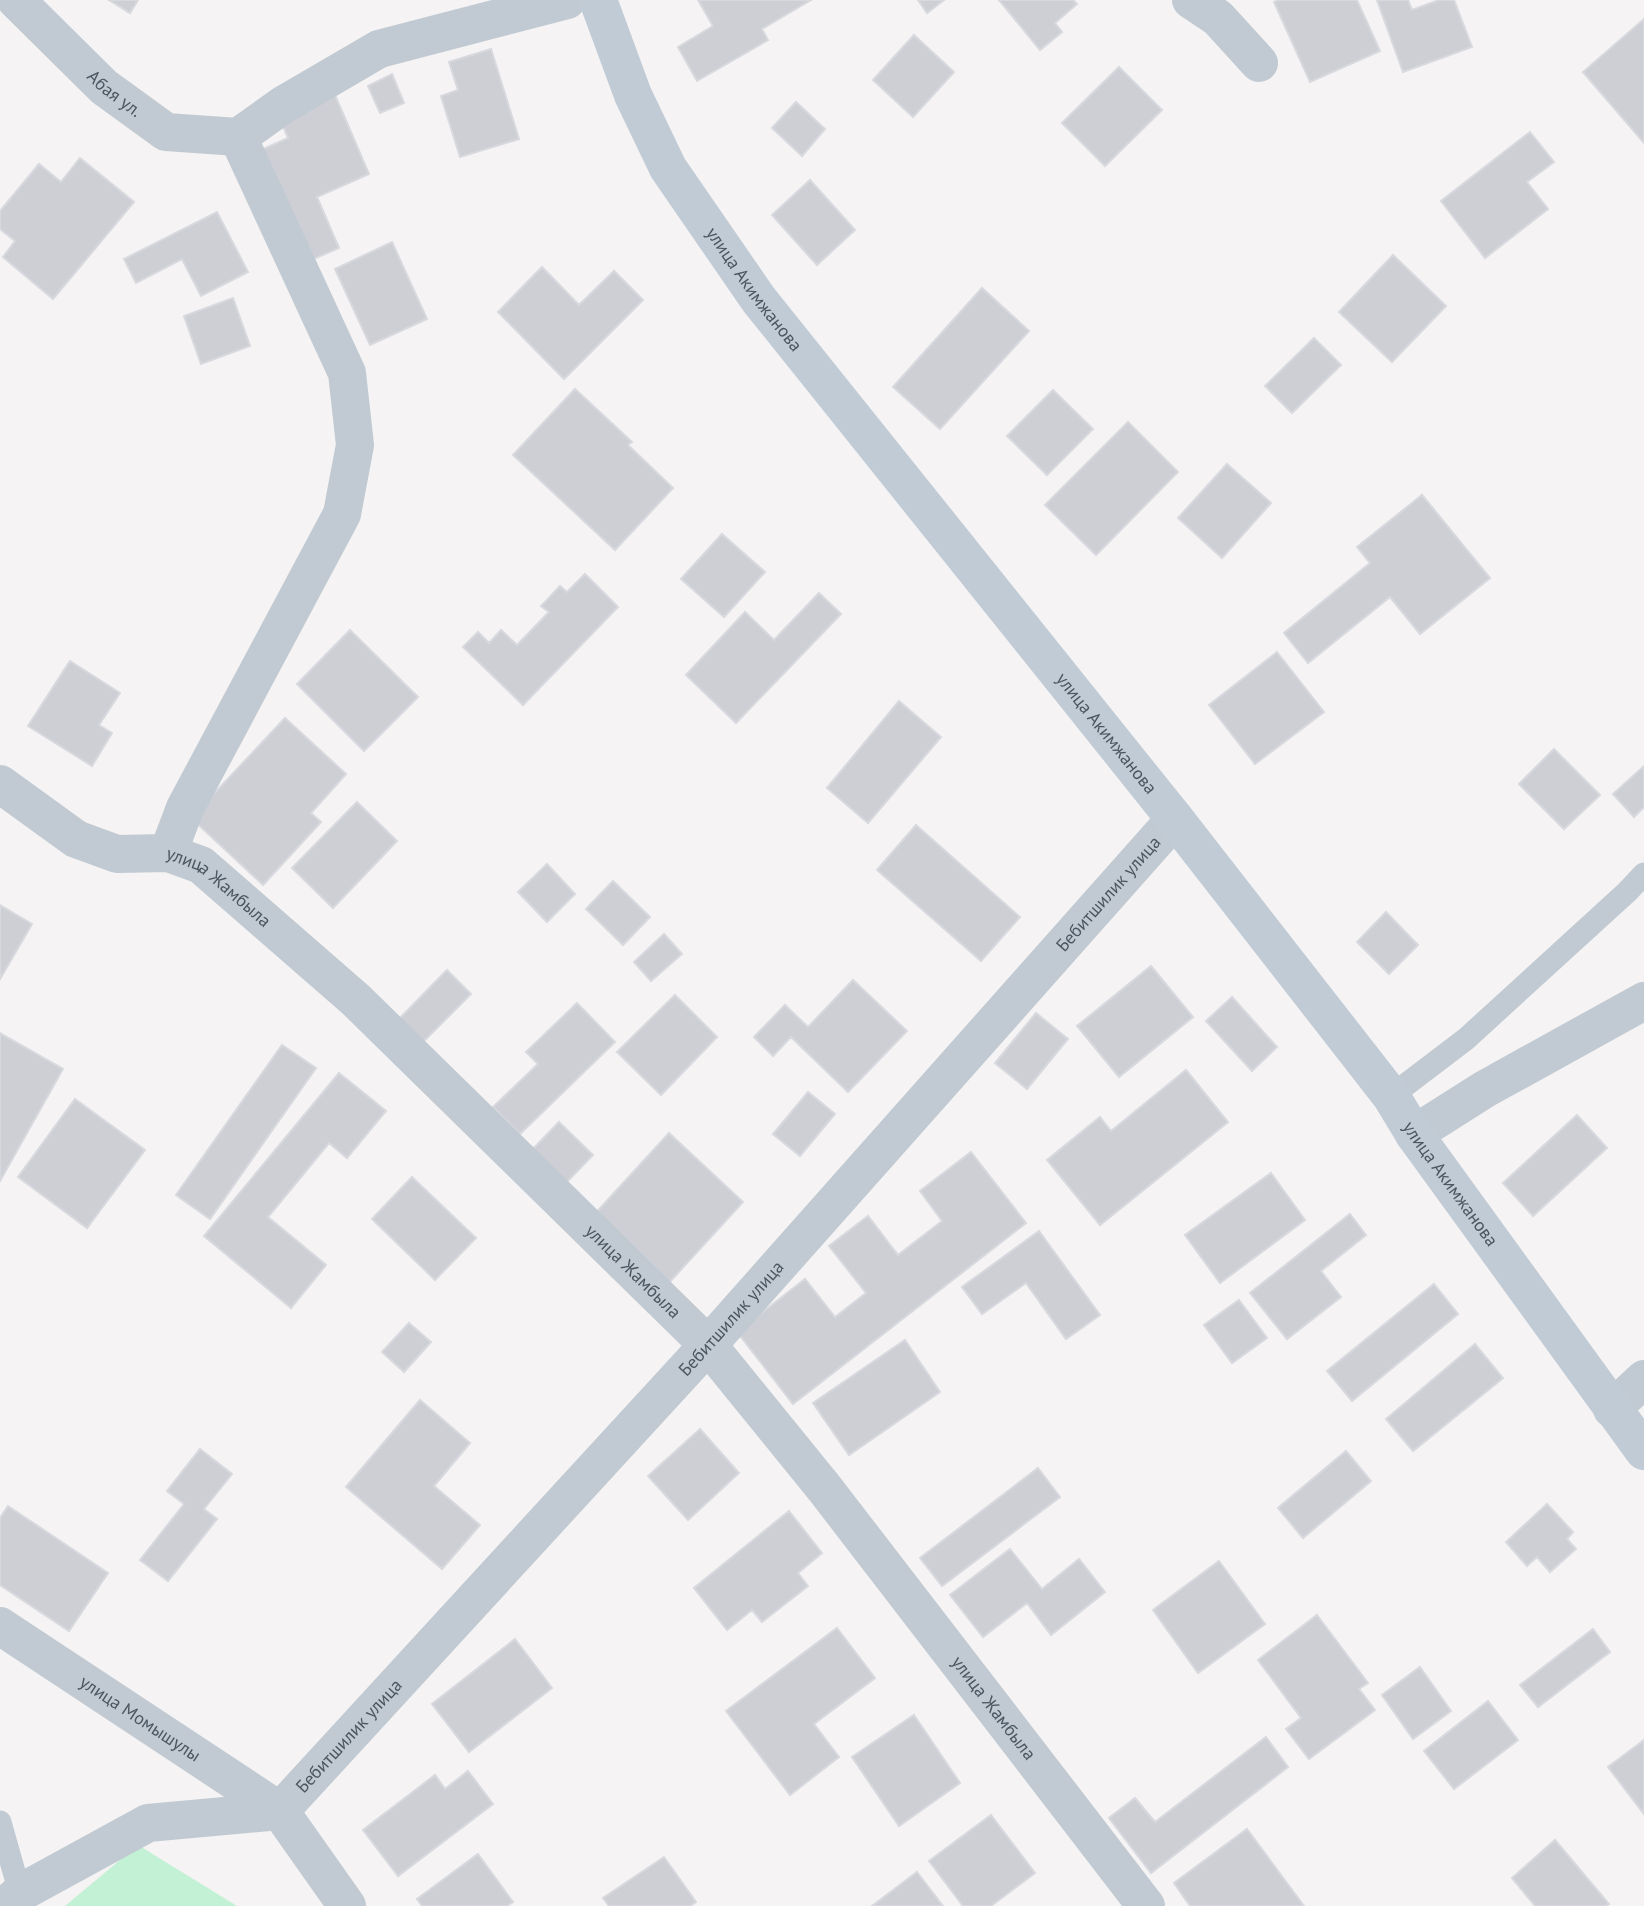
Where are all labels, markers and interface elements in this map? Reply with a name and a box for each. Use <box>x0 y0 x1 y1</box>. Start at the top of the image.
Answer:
street label: Абая ул. <box>82 65 147 122</box>
street label: улица Акимжанова <box>701 222 808 356</box>
street label: улица Акимжанова <box>1051 668 1162 798</box>
street label: Бебитшилик улица <box>1051 831 1166 956</box>
street label: улица Жамбыла <box>163 841 276 932</box>
street label: улица Акимжанова <box>1398 1117 1504 1251</box>
street label: улица Жамбыла <box>581 1219 686 1323</box>
street label: Бебитшилик улица <box>673 1256 788 1381</box>
street label: улица Жамбыла <box>947 1651 1041 1764</box>
street label: улица Момышулы <box>76 1670 205 1766</box>
street label: Бебитшилик улица <box>290 1674 407 1797</box>

